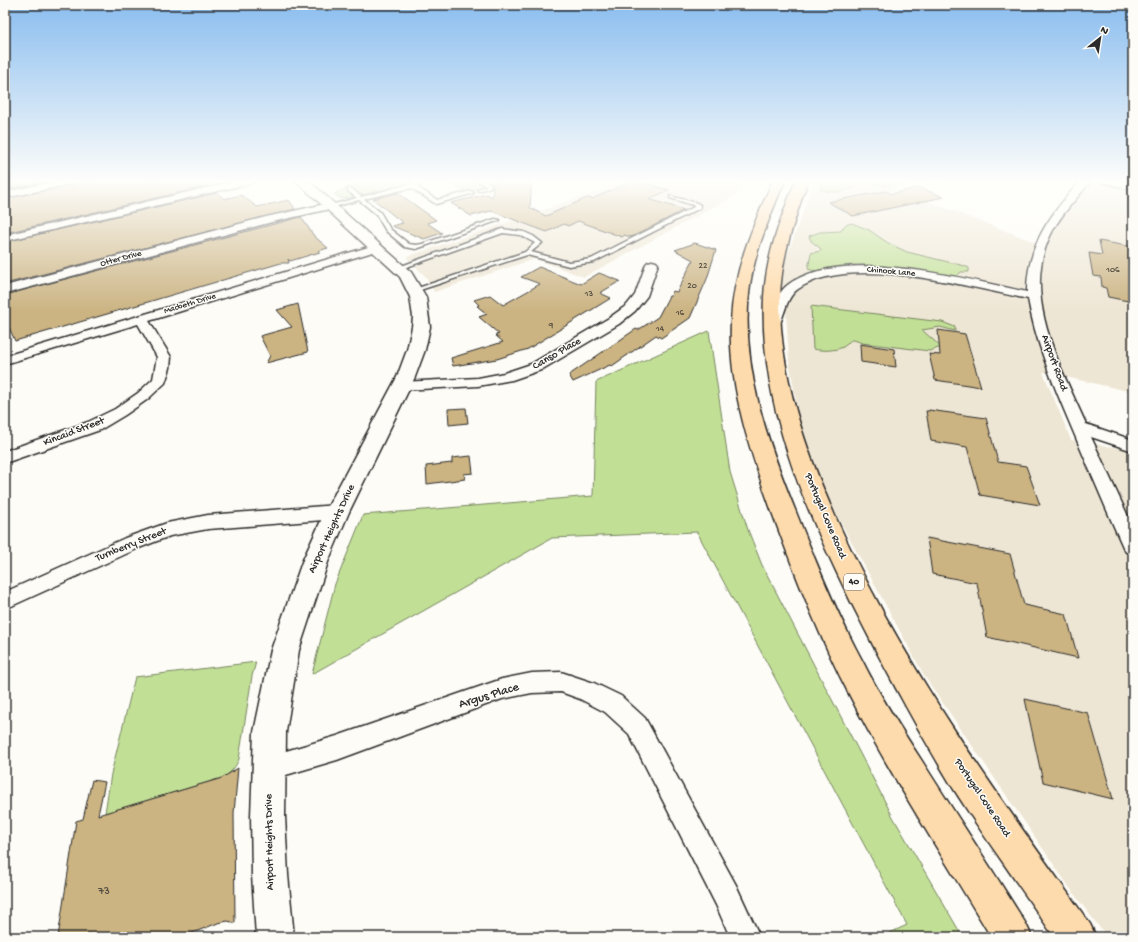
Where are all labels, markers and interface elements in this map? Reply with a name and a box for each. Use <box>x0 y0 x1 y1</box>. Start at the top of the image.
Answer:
north arrow <box>1080 18 1120 58</box>
text: N <box>1098 24 1110 38</box>
street label: Otter Drive <box>99 248 143 270</box>
house number: 22 <box>699 261 708 272</box>
street label: Chinook Lane <box>866 264 916 280</box>
house number: 106 <box>1105 265 1120 276</box>
house number: 20 <box>687 281 697 292</box>
house number: 13 <box>584 289 593 300</box>
street label: Macbeth Drive <box>163 291 218 317</box>
house number: 16 <box>675 308 685 319</box>
house number: 9 <box>548 321 554 332</box>
house number: 14 <box>655 324 665 335</box>
street label: Airport Road <box>1038 333 1070 394</box>
street label: Canso Place <box>531 335 584 373</box>
street label: Kincaid Street <box>42 414 108 449</box>
street label: Portugal Cove Road <box>801 471 849 562</box>
street label: Airport Heights Drive <box>306 482 358 575</box>
street label: Turnberry Street <box>93 525 169 565</box>
road number: 40 <box>844 574 864 590</box>
street label: Argus Place <box>457 680 521 712</box>
street label: Portugal Cove Road <box>951 756 1013 841</box>
street label: Airport Heights Drive <box>263 793 277 890</box>
house number: 73 <box>97 886 110 898</box>

